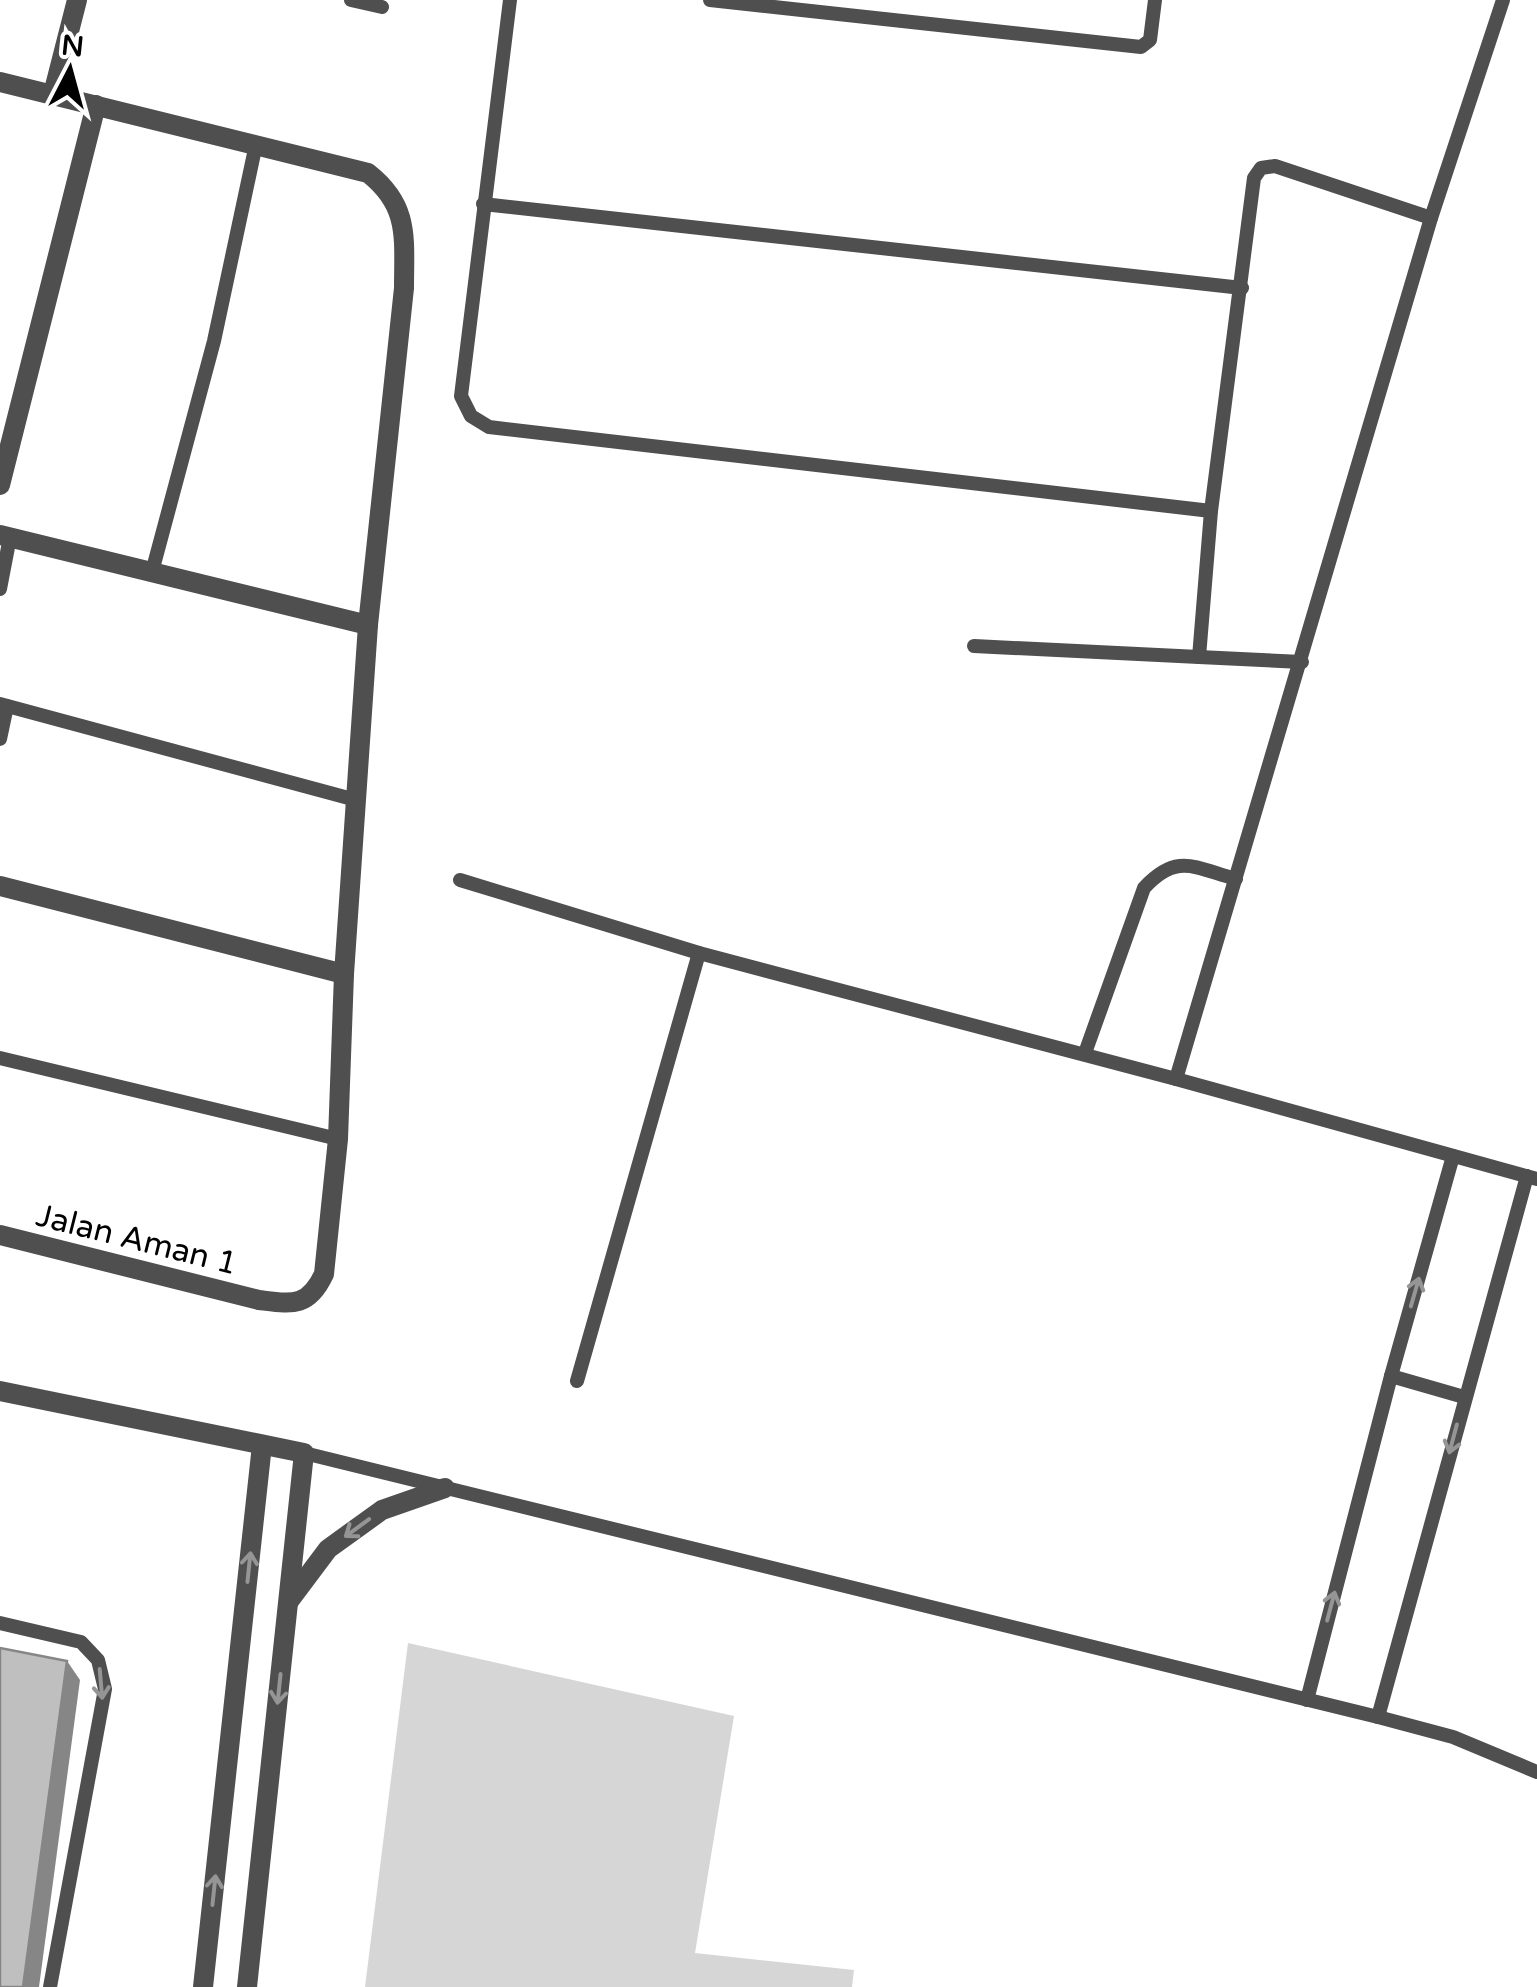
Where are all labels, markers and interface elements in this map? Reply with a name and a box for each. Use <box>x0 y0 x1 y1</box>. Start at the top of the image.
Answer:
north arrow <box>20 20 120 120</box>
text: N <box>60 28 85 64</box>
street label: Jalan Aman 1 <box>32 1197 241 1283</box>
one-way arrow <box>1406 1277 1425 1308</box>
one-way arrow <box>1442 1422 1461 1454</box>
one-way arrow <box>344 1518 371 1539</box>
one-way arrow <box>240 1551 259 1584</box>
one-way arrow <box>1323 1591 1342 1622</box>
one-way arrow <box>92 1667 111 1700</box>
one-way arrow <box>269 1672 288 1704</box>
one-way arrow <box>205 1874 224 1907</box>

